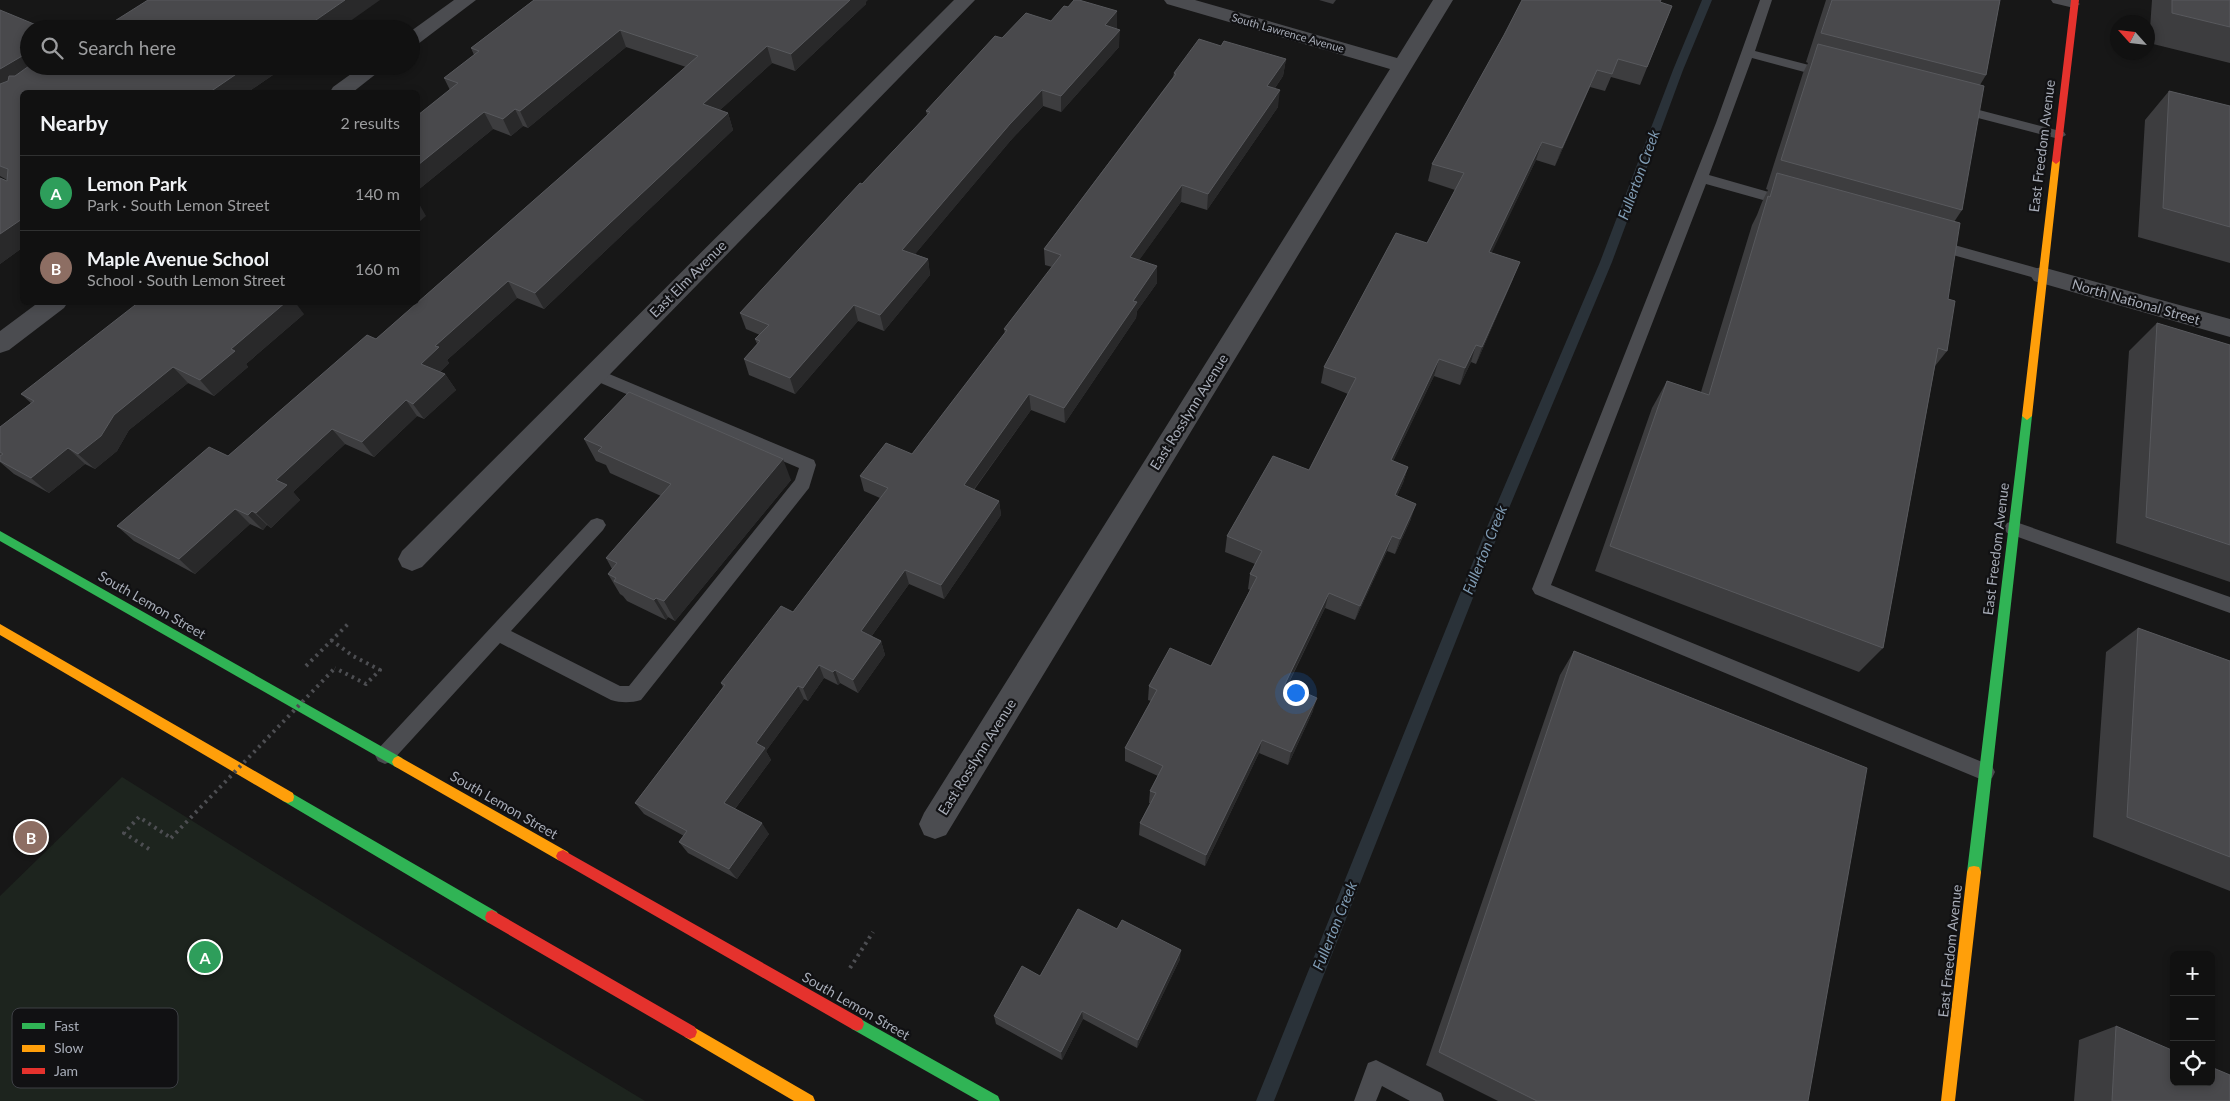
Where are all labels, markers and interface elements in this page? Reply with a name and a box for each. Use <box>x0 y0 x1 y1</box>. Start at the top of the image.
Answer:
street label: South Lawrence Avenue <box>1230 10 1346 55</box>
north arrow <box>2110 15 2155 60</box>
search box <box>20 20 420 75</box>
icon: search <box>38 34 66 62</box>
text: Search here <box>78 36 176 59</box>
street label: East Freedom Avenue <box>2025 79 2058 213</box>
text: Nearby <box>40 110 108 135</box>
text: 2 results <box>340 113 400 132</box>
water label: Fullerton Creek <box>1613 126 1663 222</box>
text: Lemon Park <box>87 172 187 195</box>
text: A <box>50 184 62 203</box>
text: 140 m <box>355 184 400 203</box>
text: Park · South Lemon Street <box>87 195 269 214</box>
street label: East Elm Avenue <box>646 237 730 321</box>
text: Maple Avenue School <box>87 247 269 270</box>
text: B <box>51 259 61 278</box>
text: 160 m <box>355 259 400 278</box>
text: School · South Lemon Street <box>87 270 285 289</box>
street label: North National Street <box>2070 275 2202 328</box>
street label: East Rosslynn Avenue <box>1146 351 1231 473</box>
street label: East Freedom Avenue <box>1979 482 2012 616</box>
water label: Fullerton Creek <box>1458 502 1510 597</box>
street label: South Lemon Street <box>95 567 209 642</box>
your location <box>1283 680 1309 706</box>
street label: East Rosslynn Avenue <box>934 696 1019 818</box>
street label: South Lemon Street <box>447 767 561 842</box>
pin: B <box>15 818 47 856</box>
water label: Fullerton Creek <box>1308 878 1360 973</box>
street label: East Freedom Avenue <box>1934 884 1965 1018</box>
pin: A <box>189 938 221 976</box>
map controls <box>2170 951 2215 1086</box>
button: + <box>2170 951 2215 996</box>
street label: South Lemon Street <box>799 968 913 1043</box>
button: − <box>2170 996 2215 1041</box>
legend <box>12 1008 178 1088</box>
text: Fast <box>54 1017 79 1034</box>
text: Slow <box>54 1039 84 1056</box>
button: locate <box>2170 1041 2215 1086</box>
text: Jam <box>54 1062 78 1079</box>

